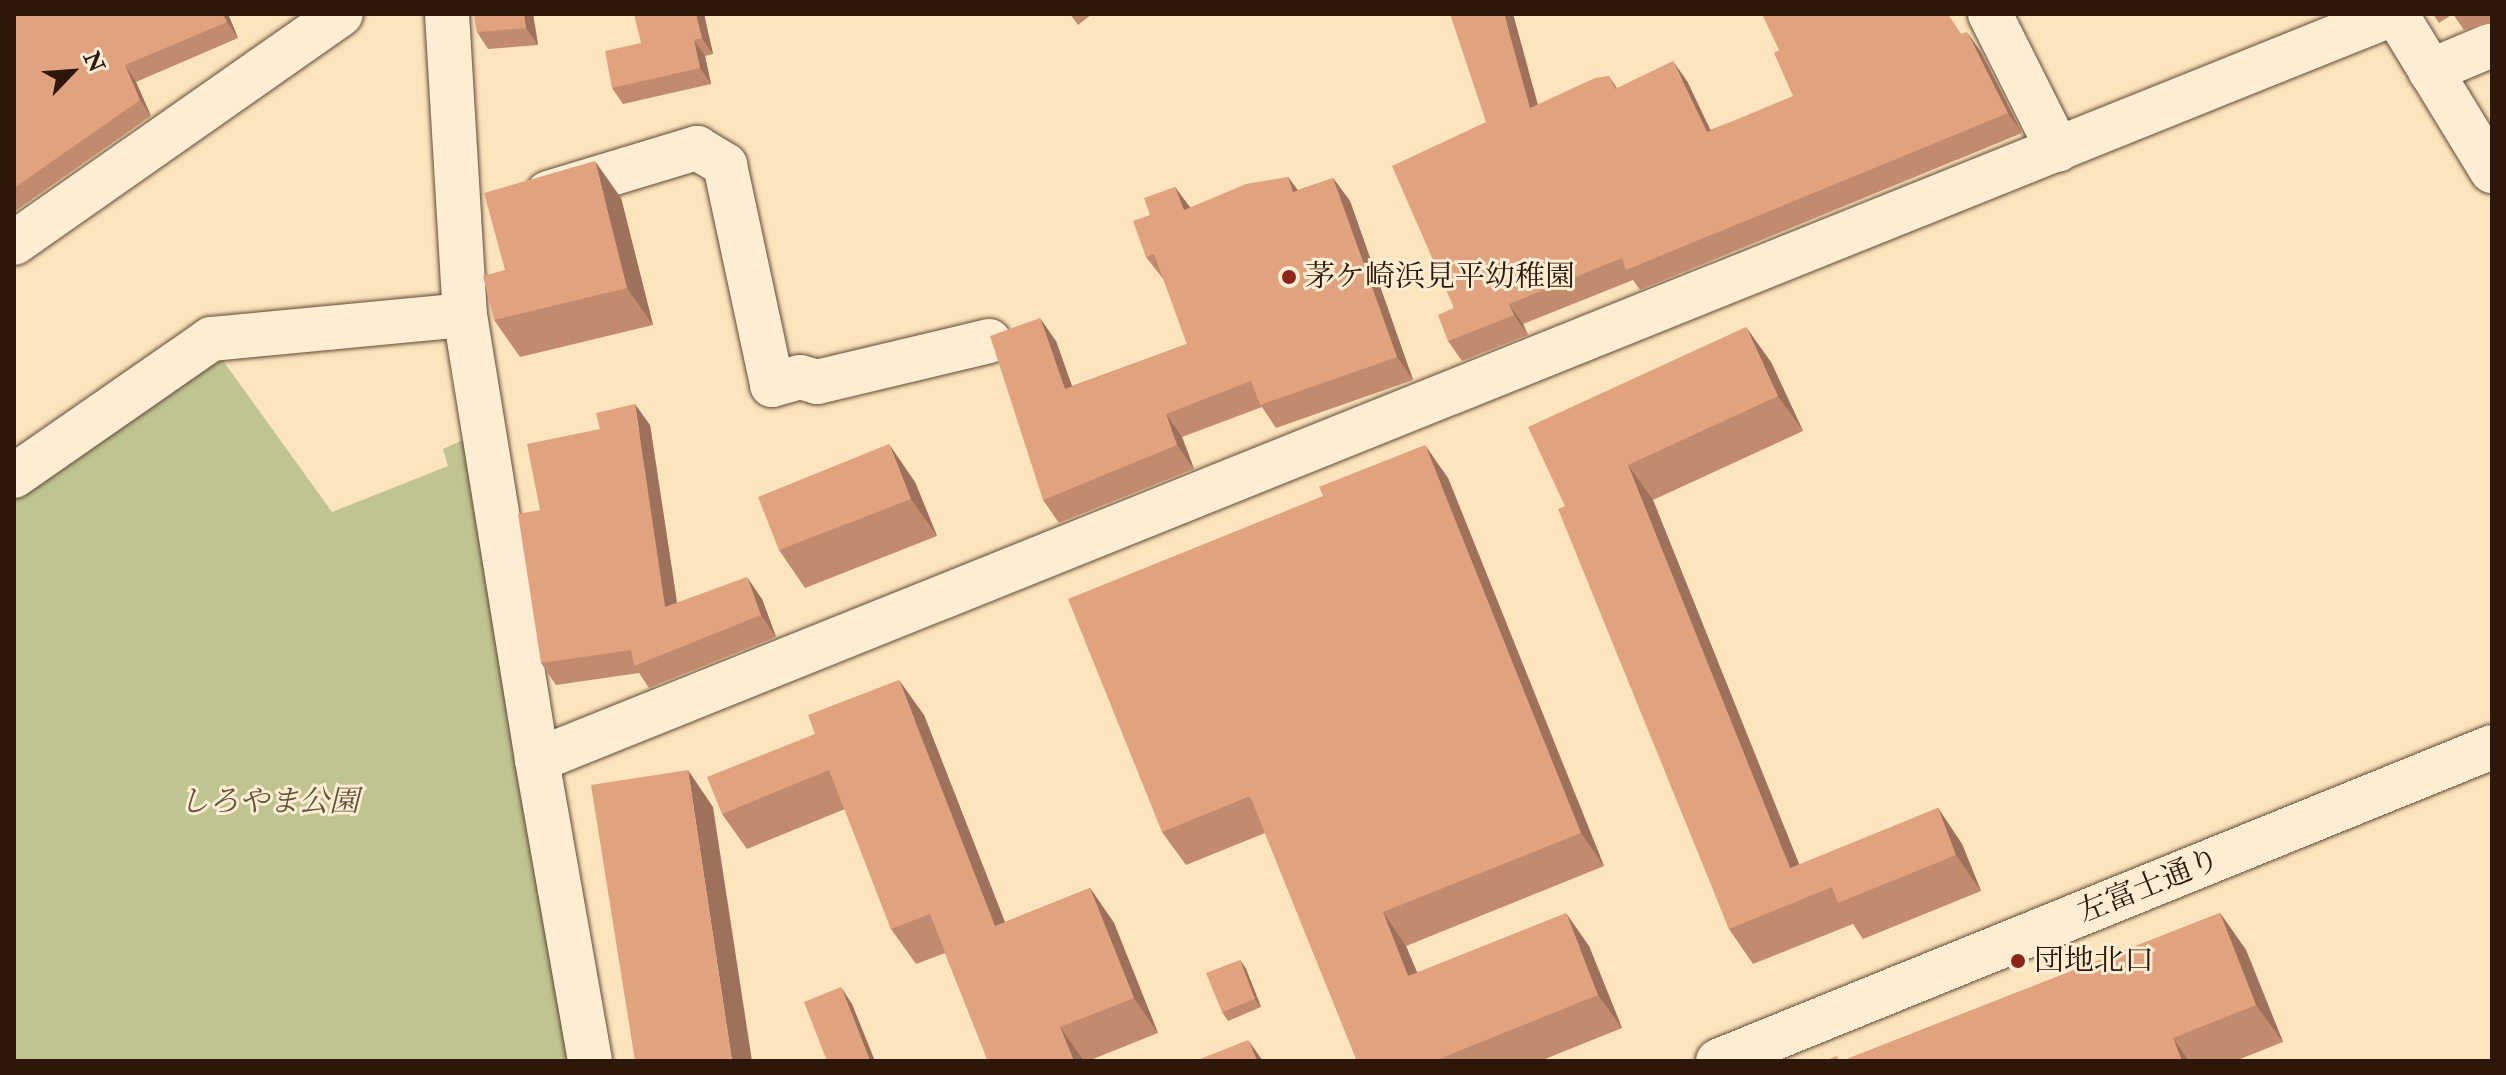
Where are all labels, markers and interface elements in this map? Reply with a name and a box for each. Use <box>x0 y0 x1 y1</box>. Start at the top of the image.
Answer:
north arrow <box>32 32 112 112</box>
text: N <box>77 47 111 77</box>
place label: 茅ケ崎浜見平幼稚園 <box>1305 259 1575 295</box>
marker: 茅ケ崎浜見平幼稚園 <box>1280 268 1298 286</box>
park label: しろやま公園 <box>179 784 359 820</box>
street label: 左富士通り <box>2073 841 2225 931</box>
place label: 団地北口 <box>2034 943 2154 979</box>
marker: 団地北口 <box>2009 952 2027 970</box>

